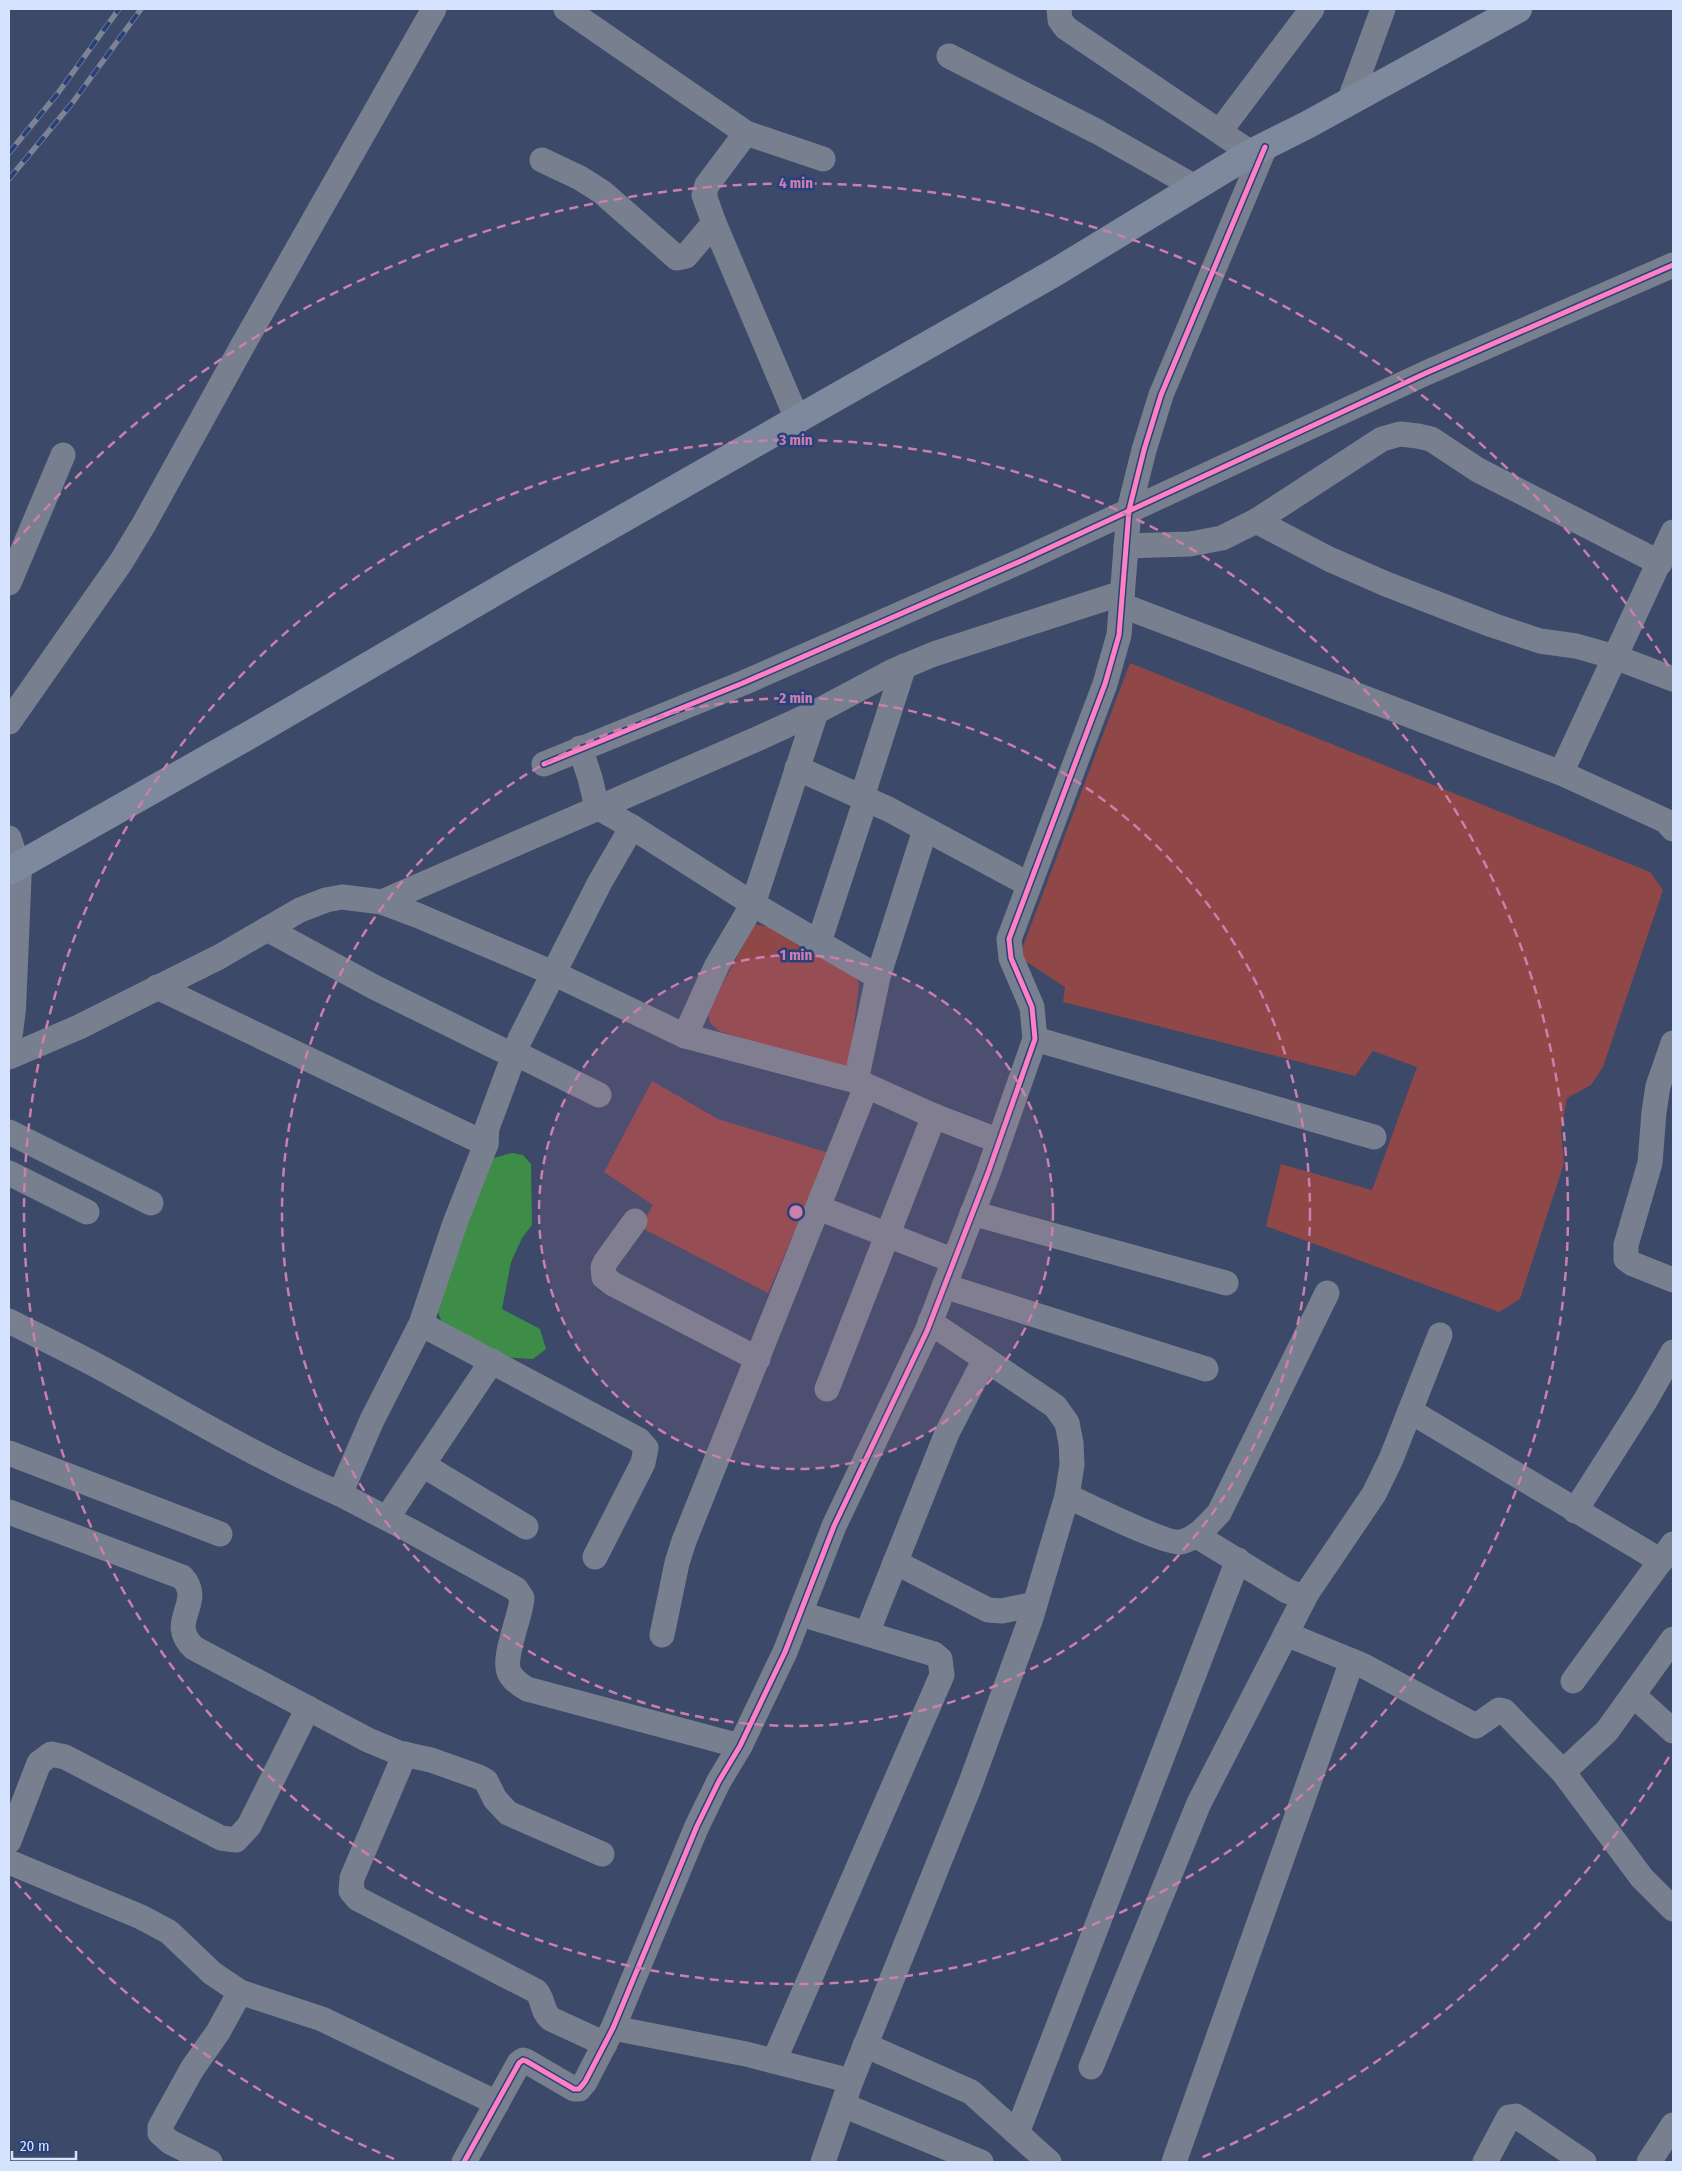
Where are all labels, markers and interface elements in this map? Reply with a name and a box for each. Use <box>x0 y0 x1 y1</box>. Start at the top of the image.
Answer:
text: 4 min <box>779 174 813 192</box>
text: 3 min <box>778 431 813 449</box>
text: 2 min <box>778 689 813 707</box>
text: 1 min <box>780 946 812 964</box>
centre of rings <box>787 1203 805 1221</box>
scale bar <box>12 2128 76 2160</box>
text: 20 m <box>20 2137 50 2155</box>

